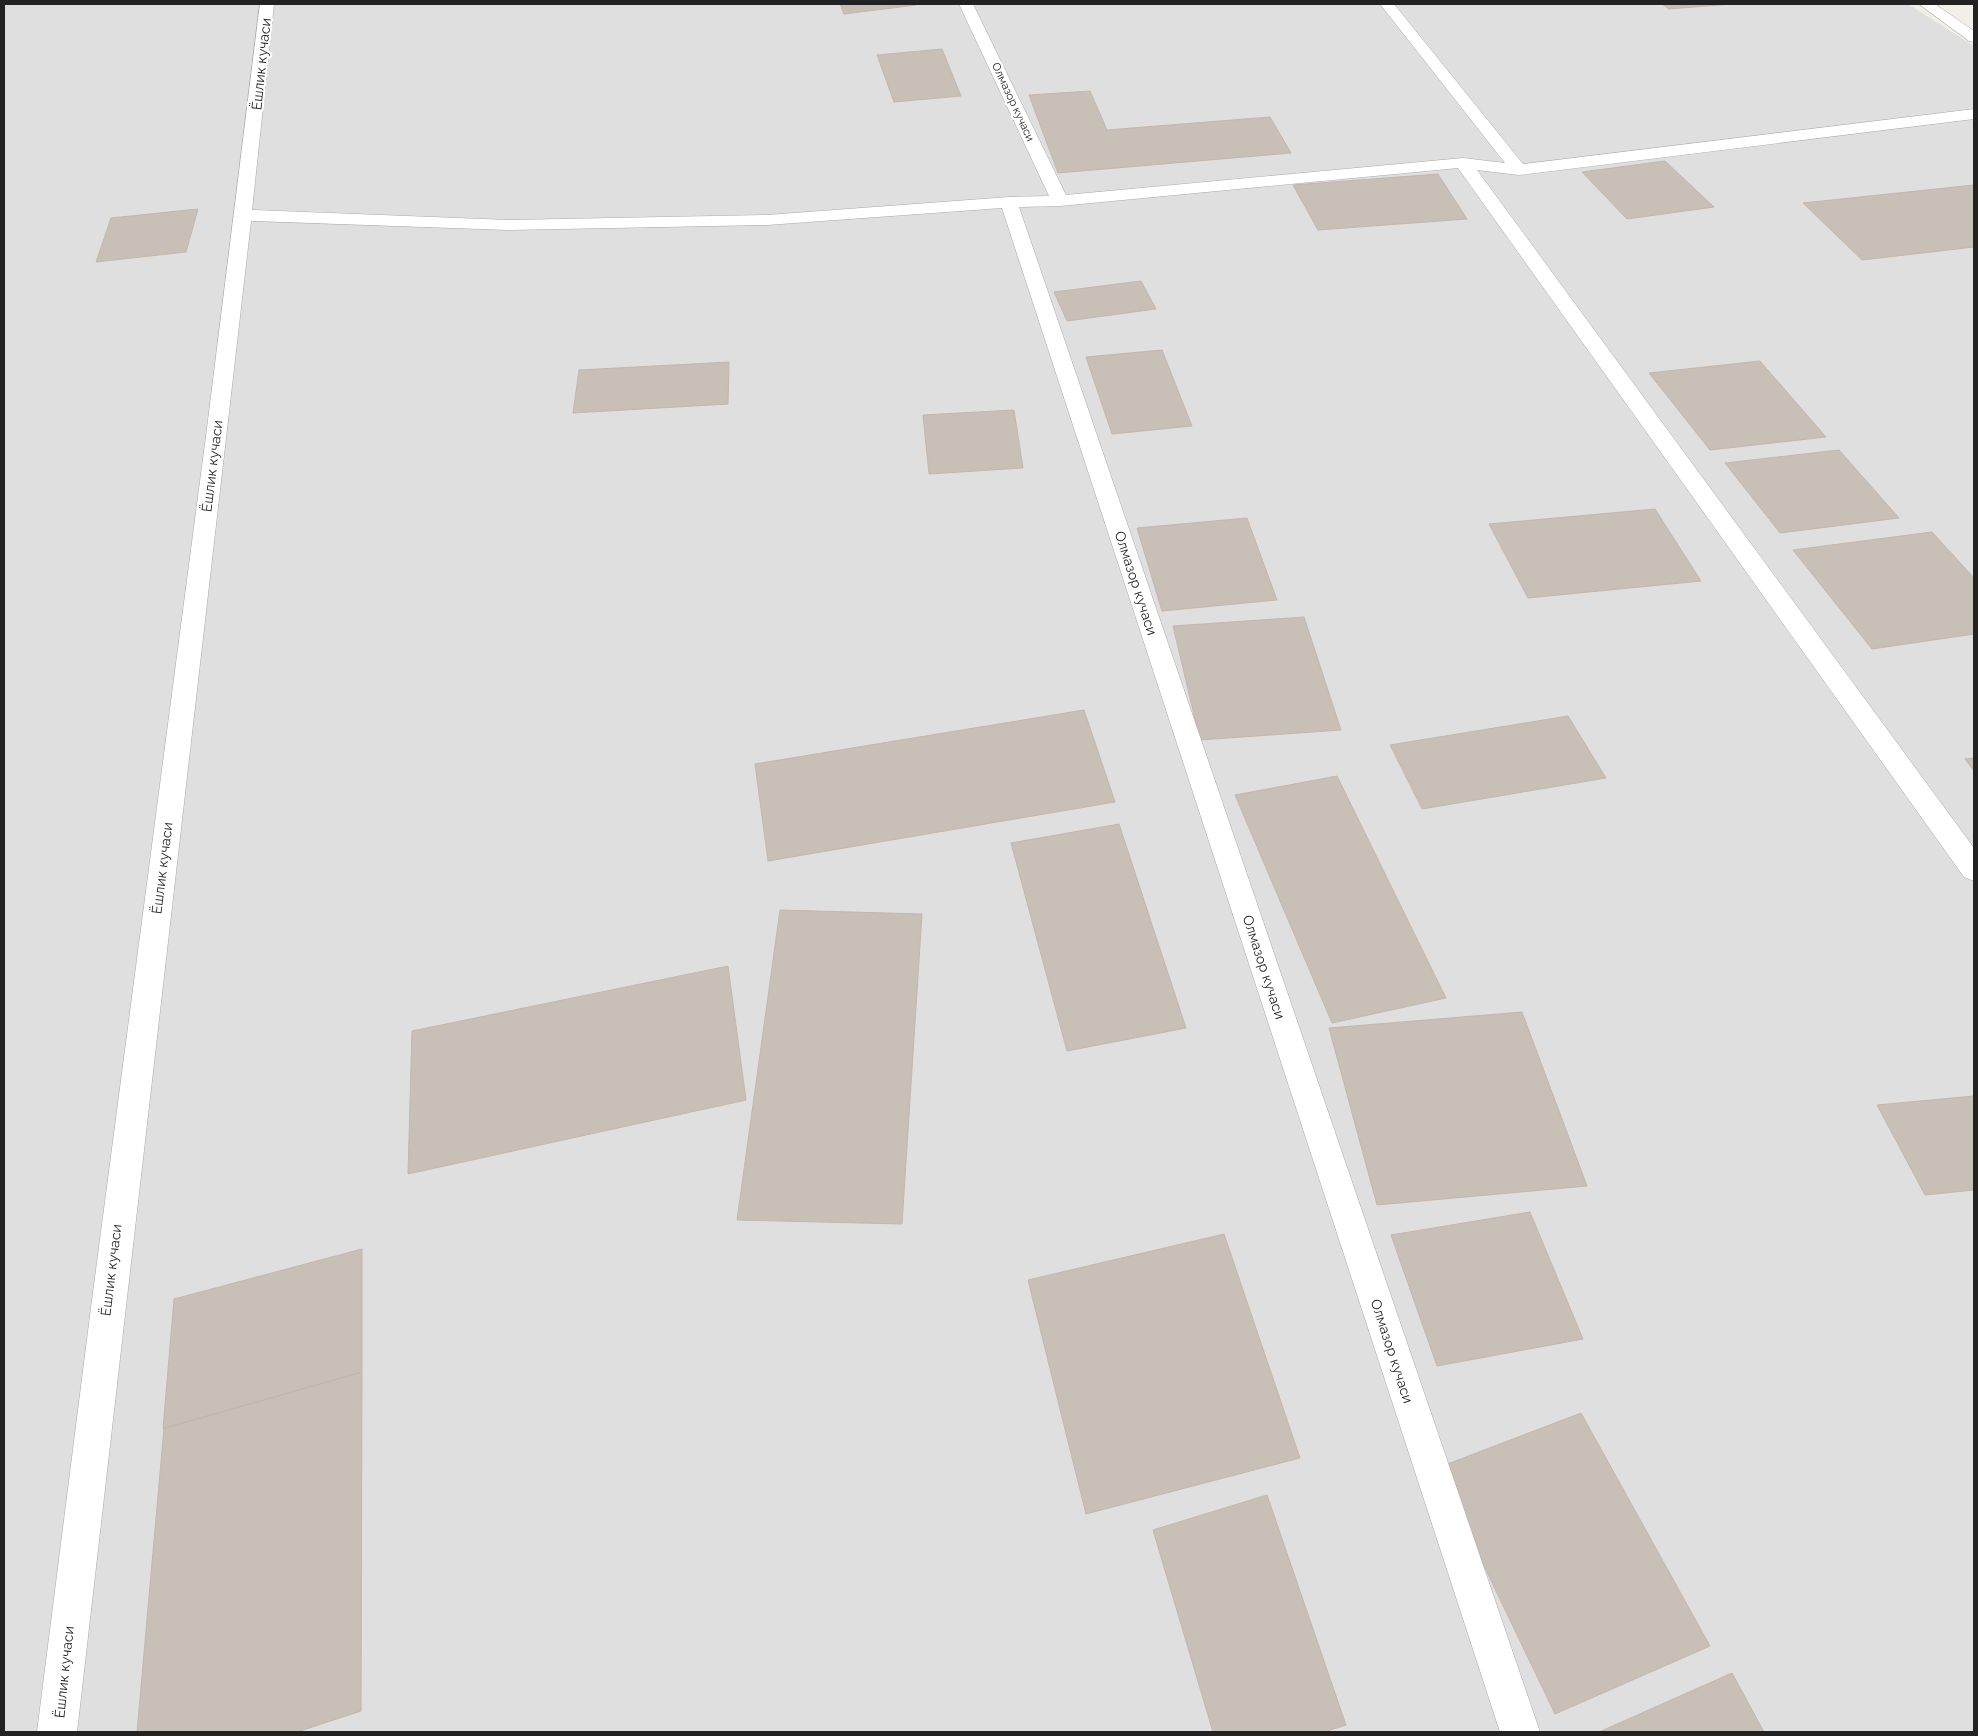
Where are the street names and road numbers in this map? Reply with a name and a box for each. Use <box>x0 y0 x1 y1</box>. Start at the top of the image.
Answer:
street label: Ёшлик кучаси <box>246 17 274 111</box>
street label: Олмазор кучаси <box>989 61 1037 143</box>
street label: Ёшлик кучаси <box>196 419 226 513</box>
street label: Олмазор кучаси <box>1112 529 1160 637</box>
street label: Ёшлик кучаси <box>146 821 176 915</box>
street label: Олмазор кучаси <box>1240 913 1288 1021</box>
street label: Ёшлик кучаси <box>95 1223 125 1317</box>
street label: Олмазор кучаси <box>1368 1297 1416 1405</box>
street label: Ёшлик кучаси <box>49 1625 77 1719</box>

